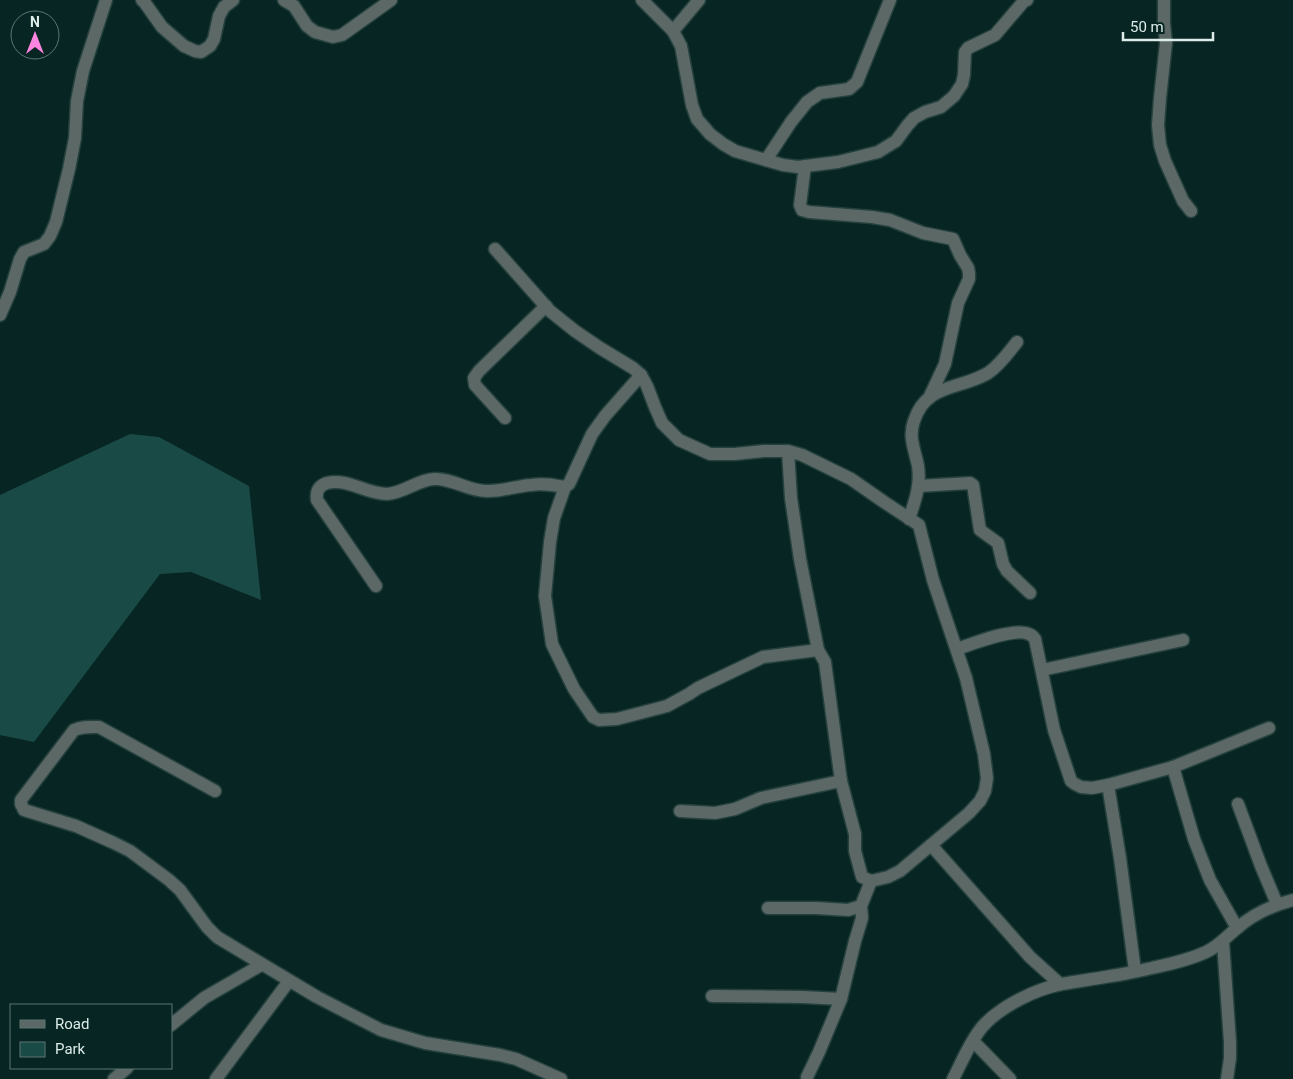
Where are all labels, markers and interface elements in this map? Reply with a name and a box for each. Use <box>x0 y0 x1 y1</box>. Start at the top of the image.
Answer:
north arrow <box>10 10 60 60</box>
scale bar <box>1123 10 1213 42</box>
text: N <box>30 14 40 30</box>
text: 50 m <box>1130 18 1164 36</box>
legend <box>10 1004 172 1069</box>
text: Road <box>55 1015 89 1033</box>
text: Park <box>55 1040 86 1058</box>

